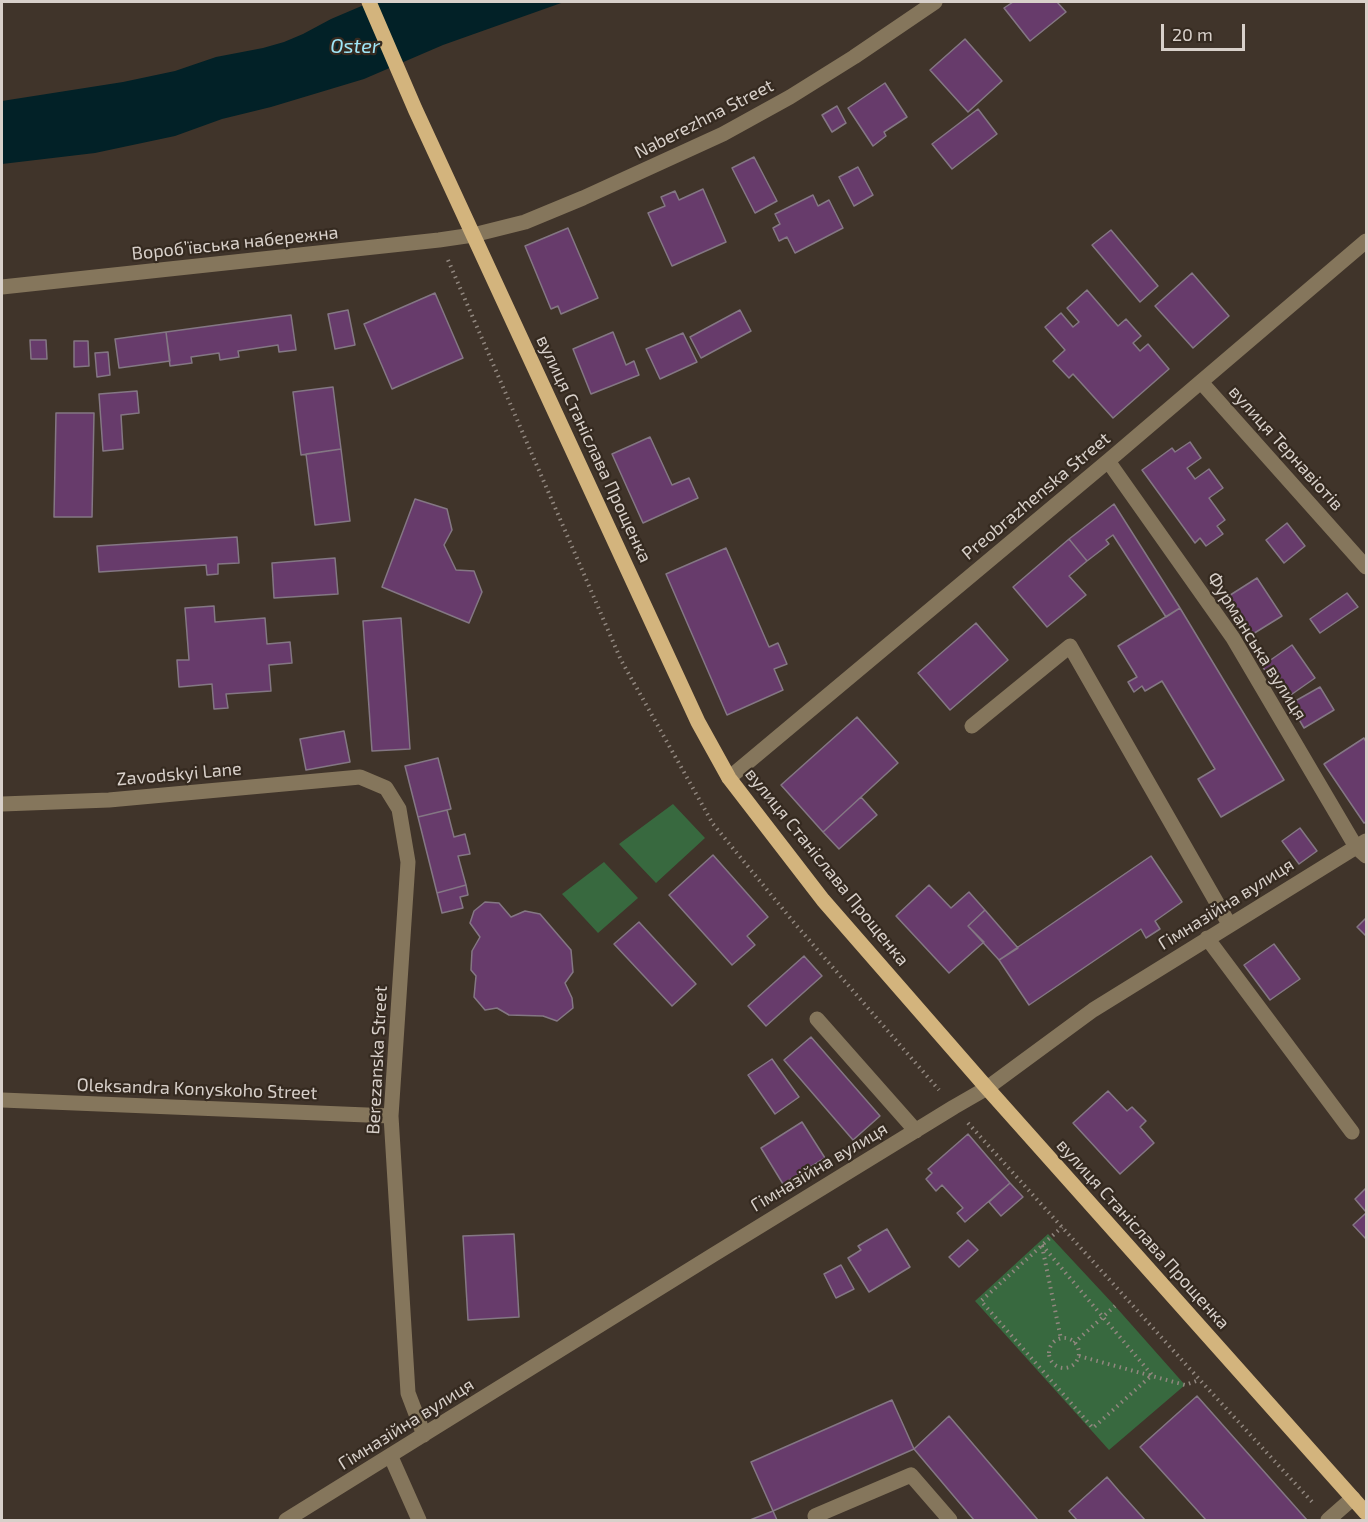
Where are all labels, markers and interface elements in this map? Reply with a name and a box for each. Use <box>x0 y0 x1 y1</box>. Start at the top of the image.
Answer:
scale bar <box>1164 12 1248 50</box>
text: 20 m <box>1172 23 1213 45</box>
water label: Oster <box>330 34 380 58</box>
street label: Naberezhna Street <box>631 75 777 163</box>
street label: Воробʼївська набережна <box>131 221 339 265</box>
street label: вулиця Станіслава Прощенка <box>532 332 656 566</box>
street label: вулиця Тернавіотів <box>1224 381 1348 515</box>
street label: Preobrazhenska Street <box>957 428 1115 564</box>
street label: Фурманська вулиця <box>1203 568 1311 724</box>
street label: Zavodskyi Lane <box>115 758 243 790</box>
street label: вулиця Станіслава Прощенка <box>740 764 914 970</box>
street label: Гімназійна вулиця <box>1154 853 1298 955</box>
street label: Berezanska Street <box>362 985 392 1135</box>
street label: Oleksandra Konyskoho Street <box>76 1074 318 1104</box>
street label: Гімназійна вулиця <box>747 1118 891 1216</box>
street label: вулиця Станіслава Прощенка <box>1052 1135 1234 1333</box>
street label: Гімназійна вулиця <box>334 1373 478 1475</box>

